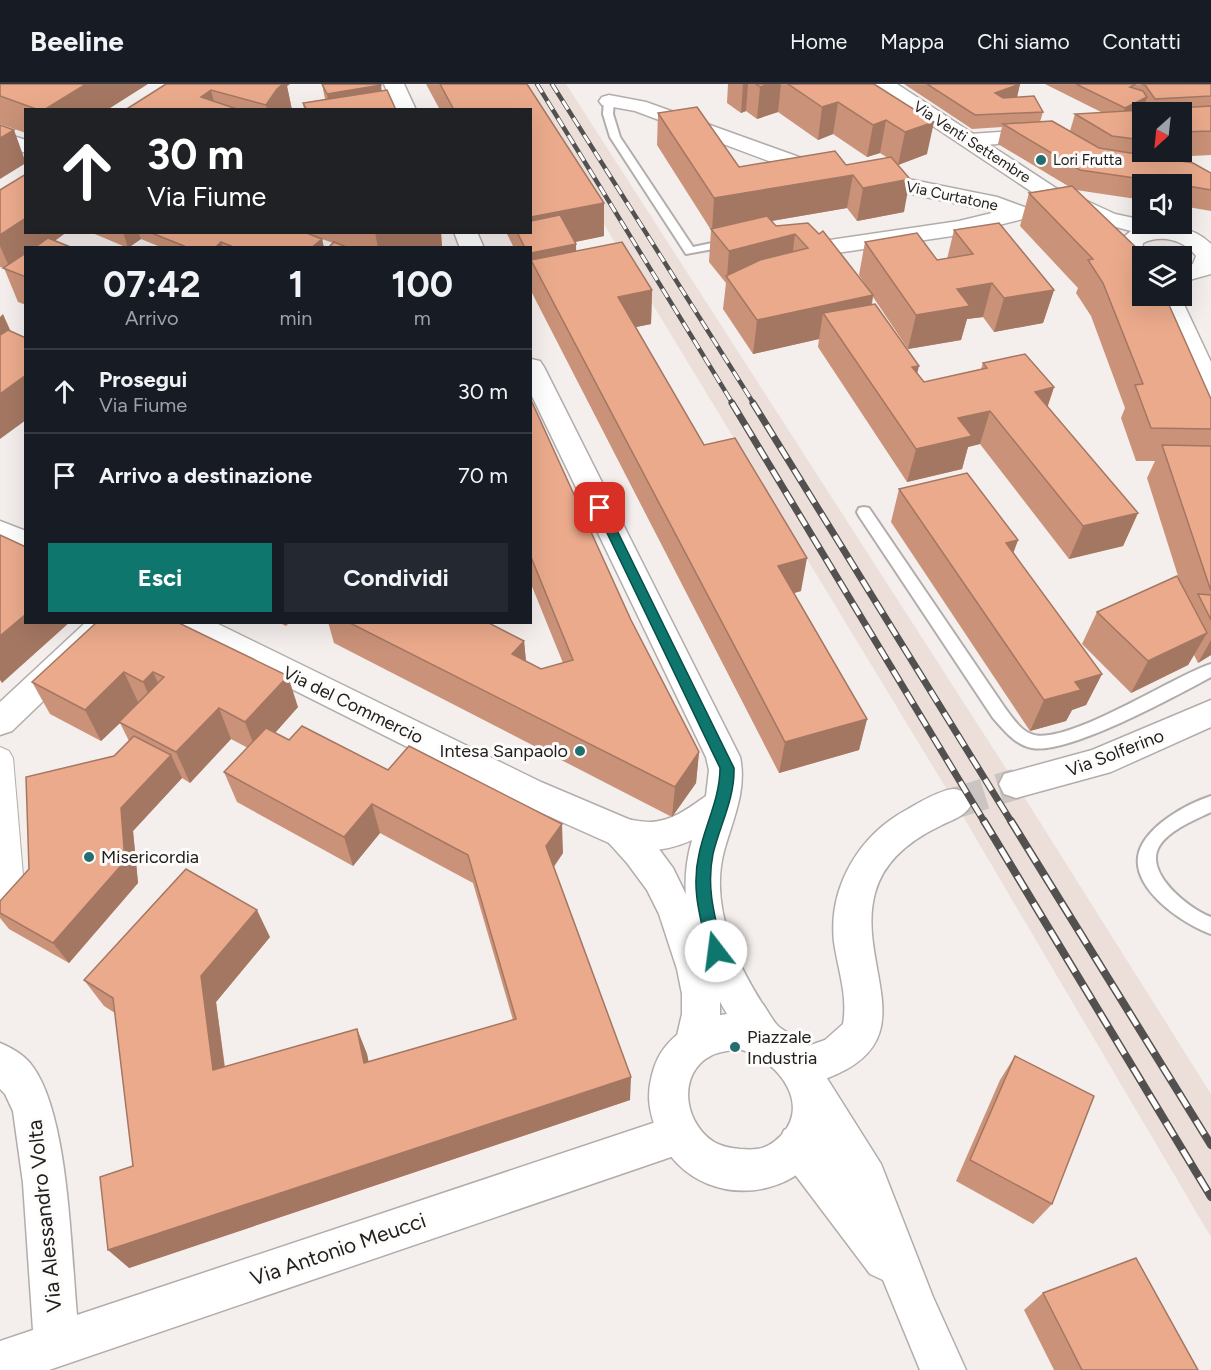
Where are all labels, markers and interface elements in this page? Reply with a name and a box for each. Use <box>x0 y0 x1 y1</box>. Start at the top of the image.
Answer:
text: Beeline <box>30 24 124 58</box>
text: Home <box>790 29 847 54</box>
text: Mappa <box>880 29 944 54</box>
text: Chi siamo <box>977 29 1070 54</box>
text: Contatti <box>1103 29 1181 54</box>
street label: Via Venti Settembre <box>910 97 1034 187</box>
north arrow <box>1132 102 1192 162</box>
map controls <box>1132 102 1192 306</box>
text: 30 m <box>147 129 244 180</box>
icon: ahead <box>48 132 126 210</box>
place label: Lori Frutta <box>1053 151 1122 169</box>
marker: Lori Frutta <box>1034 153 1048 167</box>
button: sound <box>1132 174 1192 234</box>
street label: Via Curtatone <box>904 177 1000 215</box>
text: Via Fiume <box>147 180 266 213</box>
button: layers <box>1132 246 1192 306</box>
text: 07:42 <box>103 263 201 306</box>
text: 1 <box>288 263 304 306</box>
text: 100 <box>391 263 453 306</box>
text: Arrivo <box>125 306 179 330</box>
text: min <box>280 306 312 330</box>
text: m <box>414 306 431 330</box>
text: Prosegui <box>99 366 187 393</box>
icon: ahead <box>48 375 81 408</box>
text: 30 m <box>458 378 508 405</box>
text: Via Fiume <box>99 393 187 417</box>
icon: arrive <box>48 459 81 492</box>
text: Arrivo a destinazione <box>99 462 312 489</box>
text: 70 m <box>458 462 508 489</box>
pin <box>574 482 625 533</box>
icon: arrive <box>583 491 616 524</box>
button: Esci <box>48 543 272 612</box>
button: Condividi <box>284 543 508 612</box>
street label: Via del Commercio <box>279 661 427 749</box>
street label: Via Solferino <box>1063 724 1167 782</box>
place label: Intesa Sanpaolo <box>440 740 568 762</box>
marker: Intesa Sanpaolo <box>573 744 587 758</box>
place label: Misericordia <box>101 846 199 868</box>
marker: Misericordia <box>82 850 96 864</box>
position arrow <box>684 919 748 983</box>
place label: Piazzale Industria <box>747 1026 817 1069</box>
marker: Piazzale Industria <box>728 1040 742 1054</box>
street label: Via Alessandro Volta <box>21 1118 67 1314</box>
street label: Via Antonio Meucci <box>247 1207 429 1291</box>

